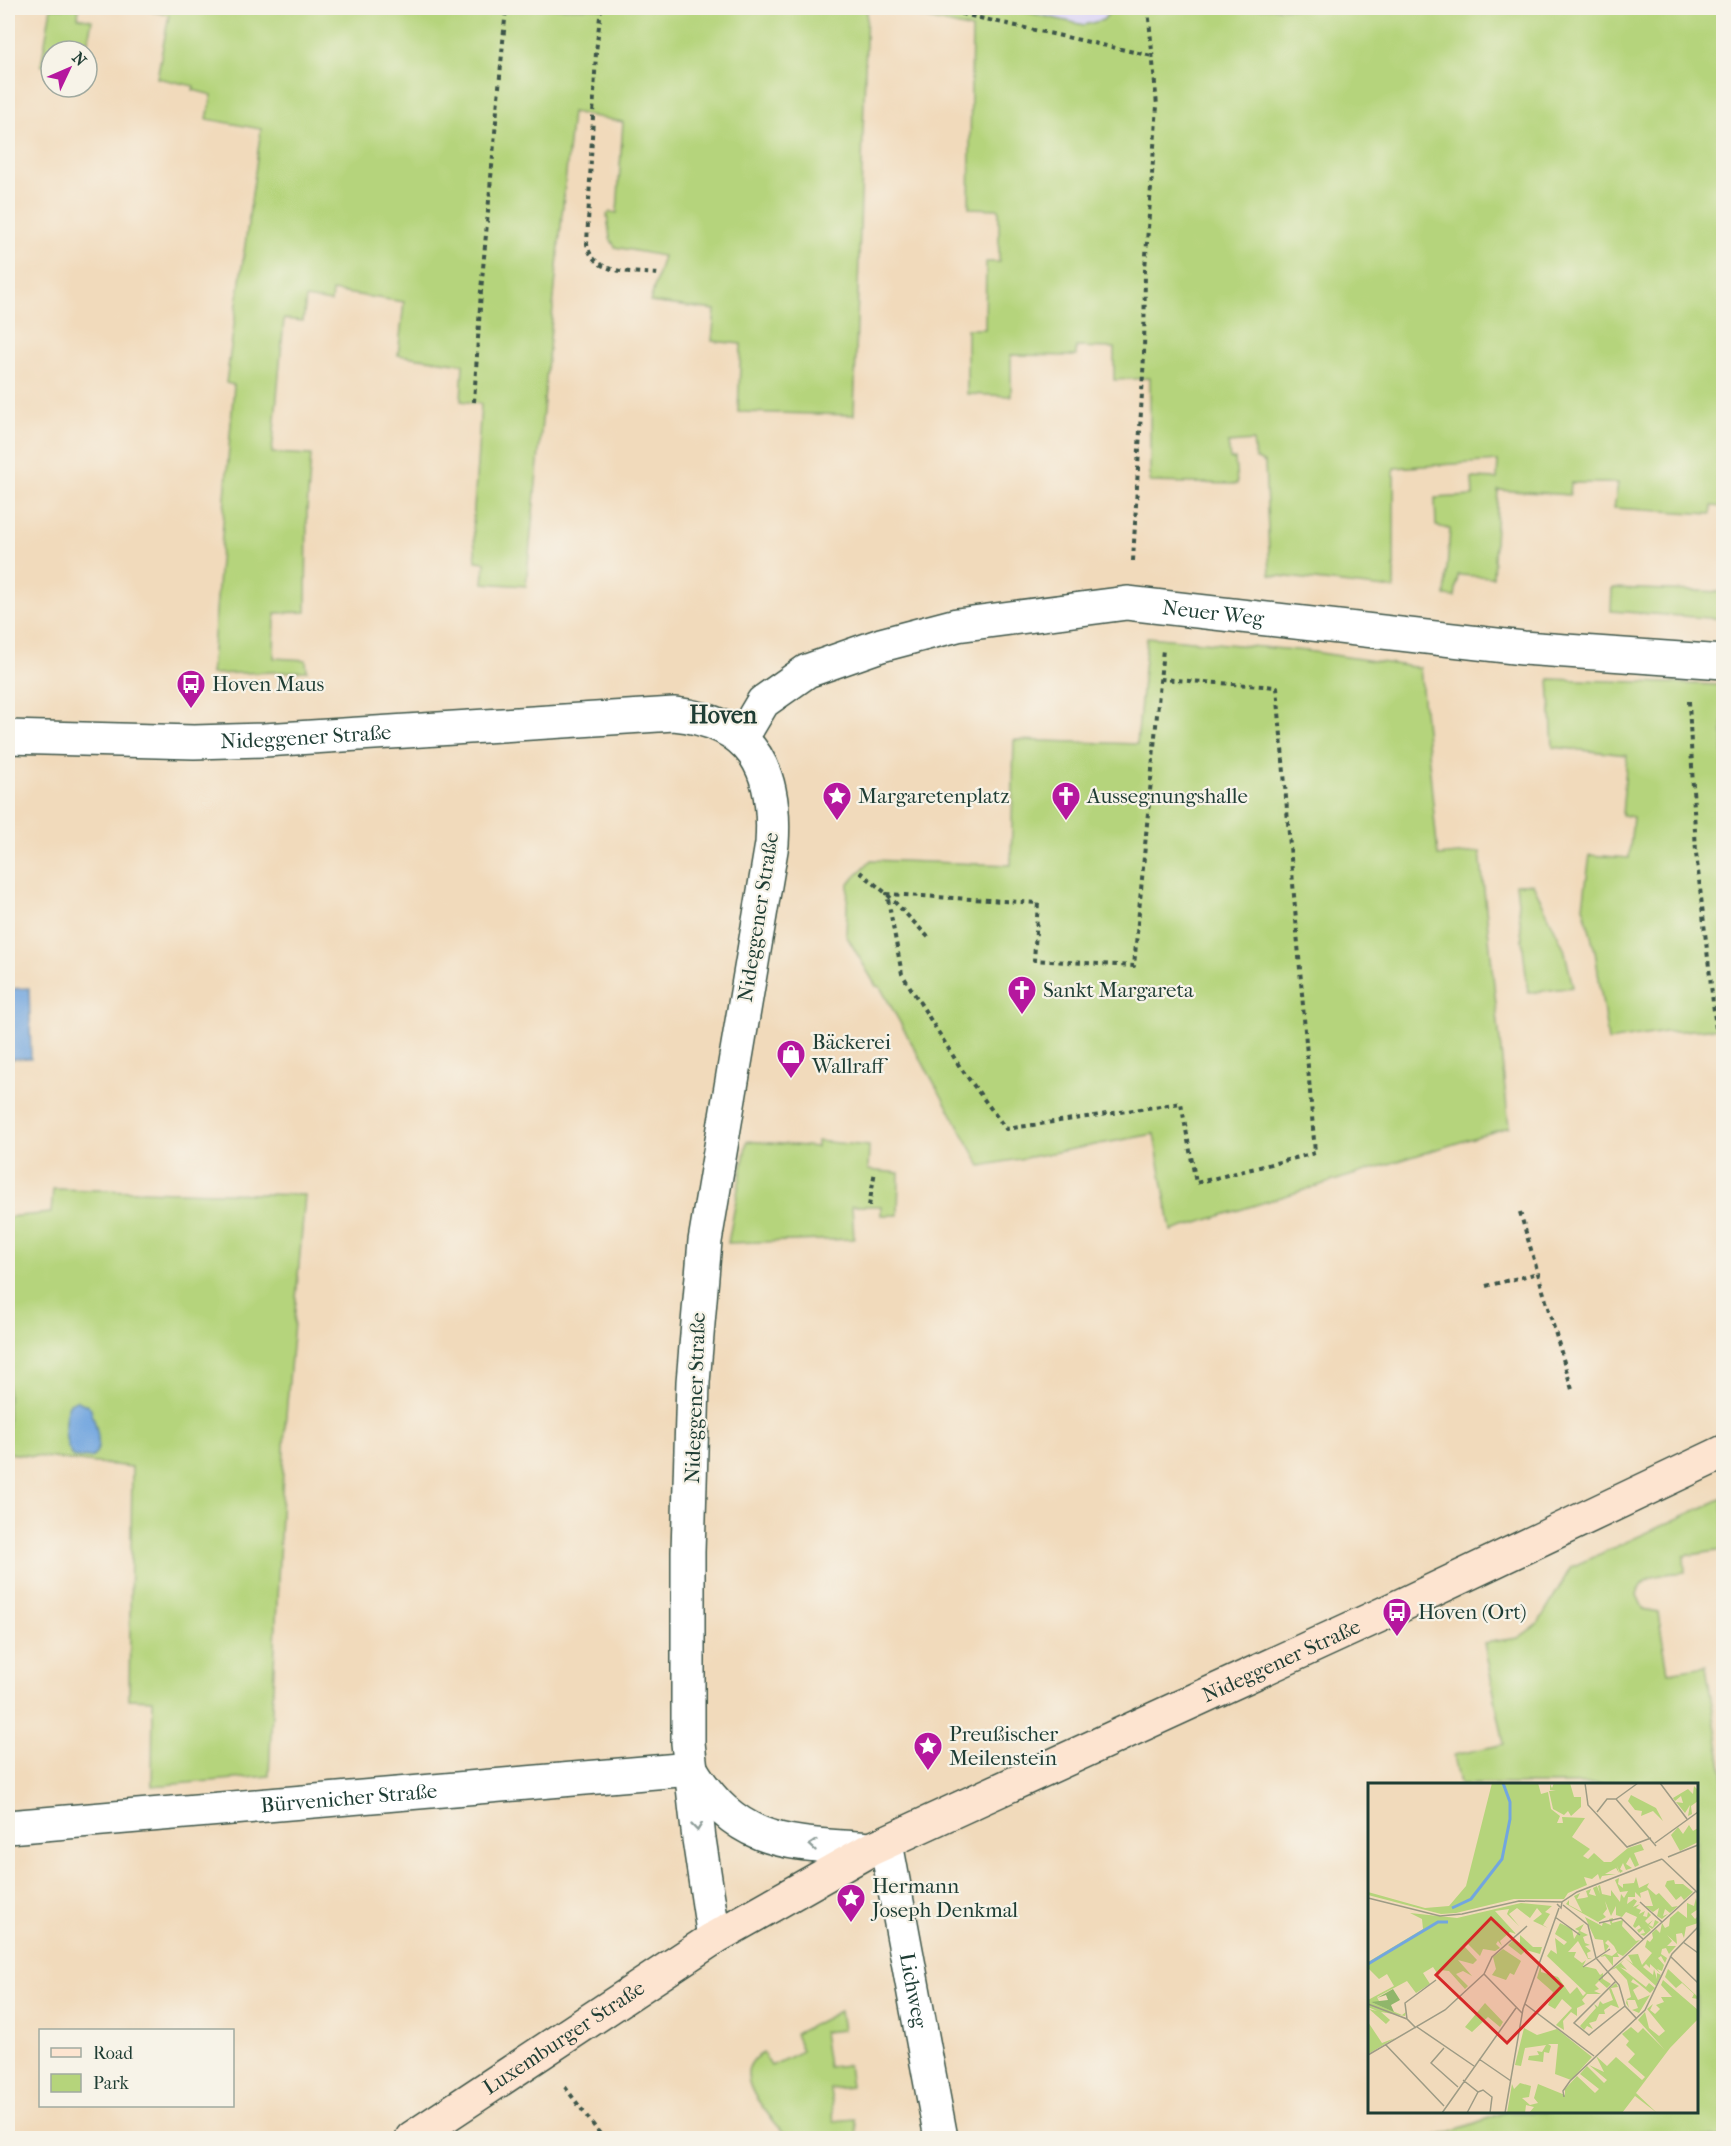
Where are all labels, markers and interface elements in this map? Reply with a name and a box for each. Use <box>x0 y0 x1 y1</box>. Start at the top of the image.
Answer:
north arrow <box>39 39 99 99</box>
text: N <box>68 48 91 71</box>
street label: Neuer Weg <box>1161 595 1266 631</box>
bus stop icon: Hoven Maus <box>175 668 207 710</box>
place label: Hoven Maus <box>212 672 325 696</box>
district label: Hoven <box>689 701 758 729</box>
street label: Nideggener Straße <box>220 720 392 753</box>
place icon: Margaretenplatz <box>821 780 853 822</box>
church icon: Aussegnungshalle <box>1050 780 1082 822</box>
place label: Margaretenplatz <box>858 784 1009 808</box>
place label: Aussegnungshalle <box>1086 784 1248 808</box>
street label: Nideggener Straße <box>733 831 783 1003</box>
church icon: Sankt Margareta <box>1006 974 1038 1016</box>
place label: Sankt Margareta <box>1043 978 1194 1002</box>
place label: Bäckerei Wallraff <box>811 1030 891 1078</box>
shop icon: Bäckerei Wallraff <box>775 1038 807 1080</box>
street label: Nideggener Straße <box>680 1312 710 1484</box>
bus stop icon: Hoven (Ort) <box>1381 1596 1413 1638</box>
place label: Hoven (Ort) <box>1418 1600 1527 1624</box>
street label: Nideggener Straße <box>1198 1614 1364 1707</box>
place label: Preußischer Meilenstein <box>949 1722 1058 1770</box>
place icon: Preußischer Meilenstein <box>912 1730 944 1772</box>
street label: Bürvenicher Straße <box>260 1779 438 1818</box>
inset map <box>1368 1783 1698 2113</box>
one-way arrow <box>690 1822 703 1831</box>
one-way arrow <box>808 1838 817 1851</box>
place label: Hermann Joseph Denkmal <box>870 1874 1018 1922</box>
place icon: Hermann Joseph Denkmal <box>835 1882 867 1924</box>
street label: Lichweg <box>895 1951 932 2031</box>
street label: Luxemburger Straße <box>479 1975 649 2100</box>
legend <box>39 2029 234 2107</box>
text: Road <box>93 2043 133 2064</box>
text: Park <box>93 2073 130 2094</box>

